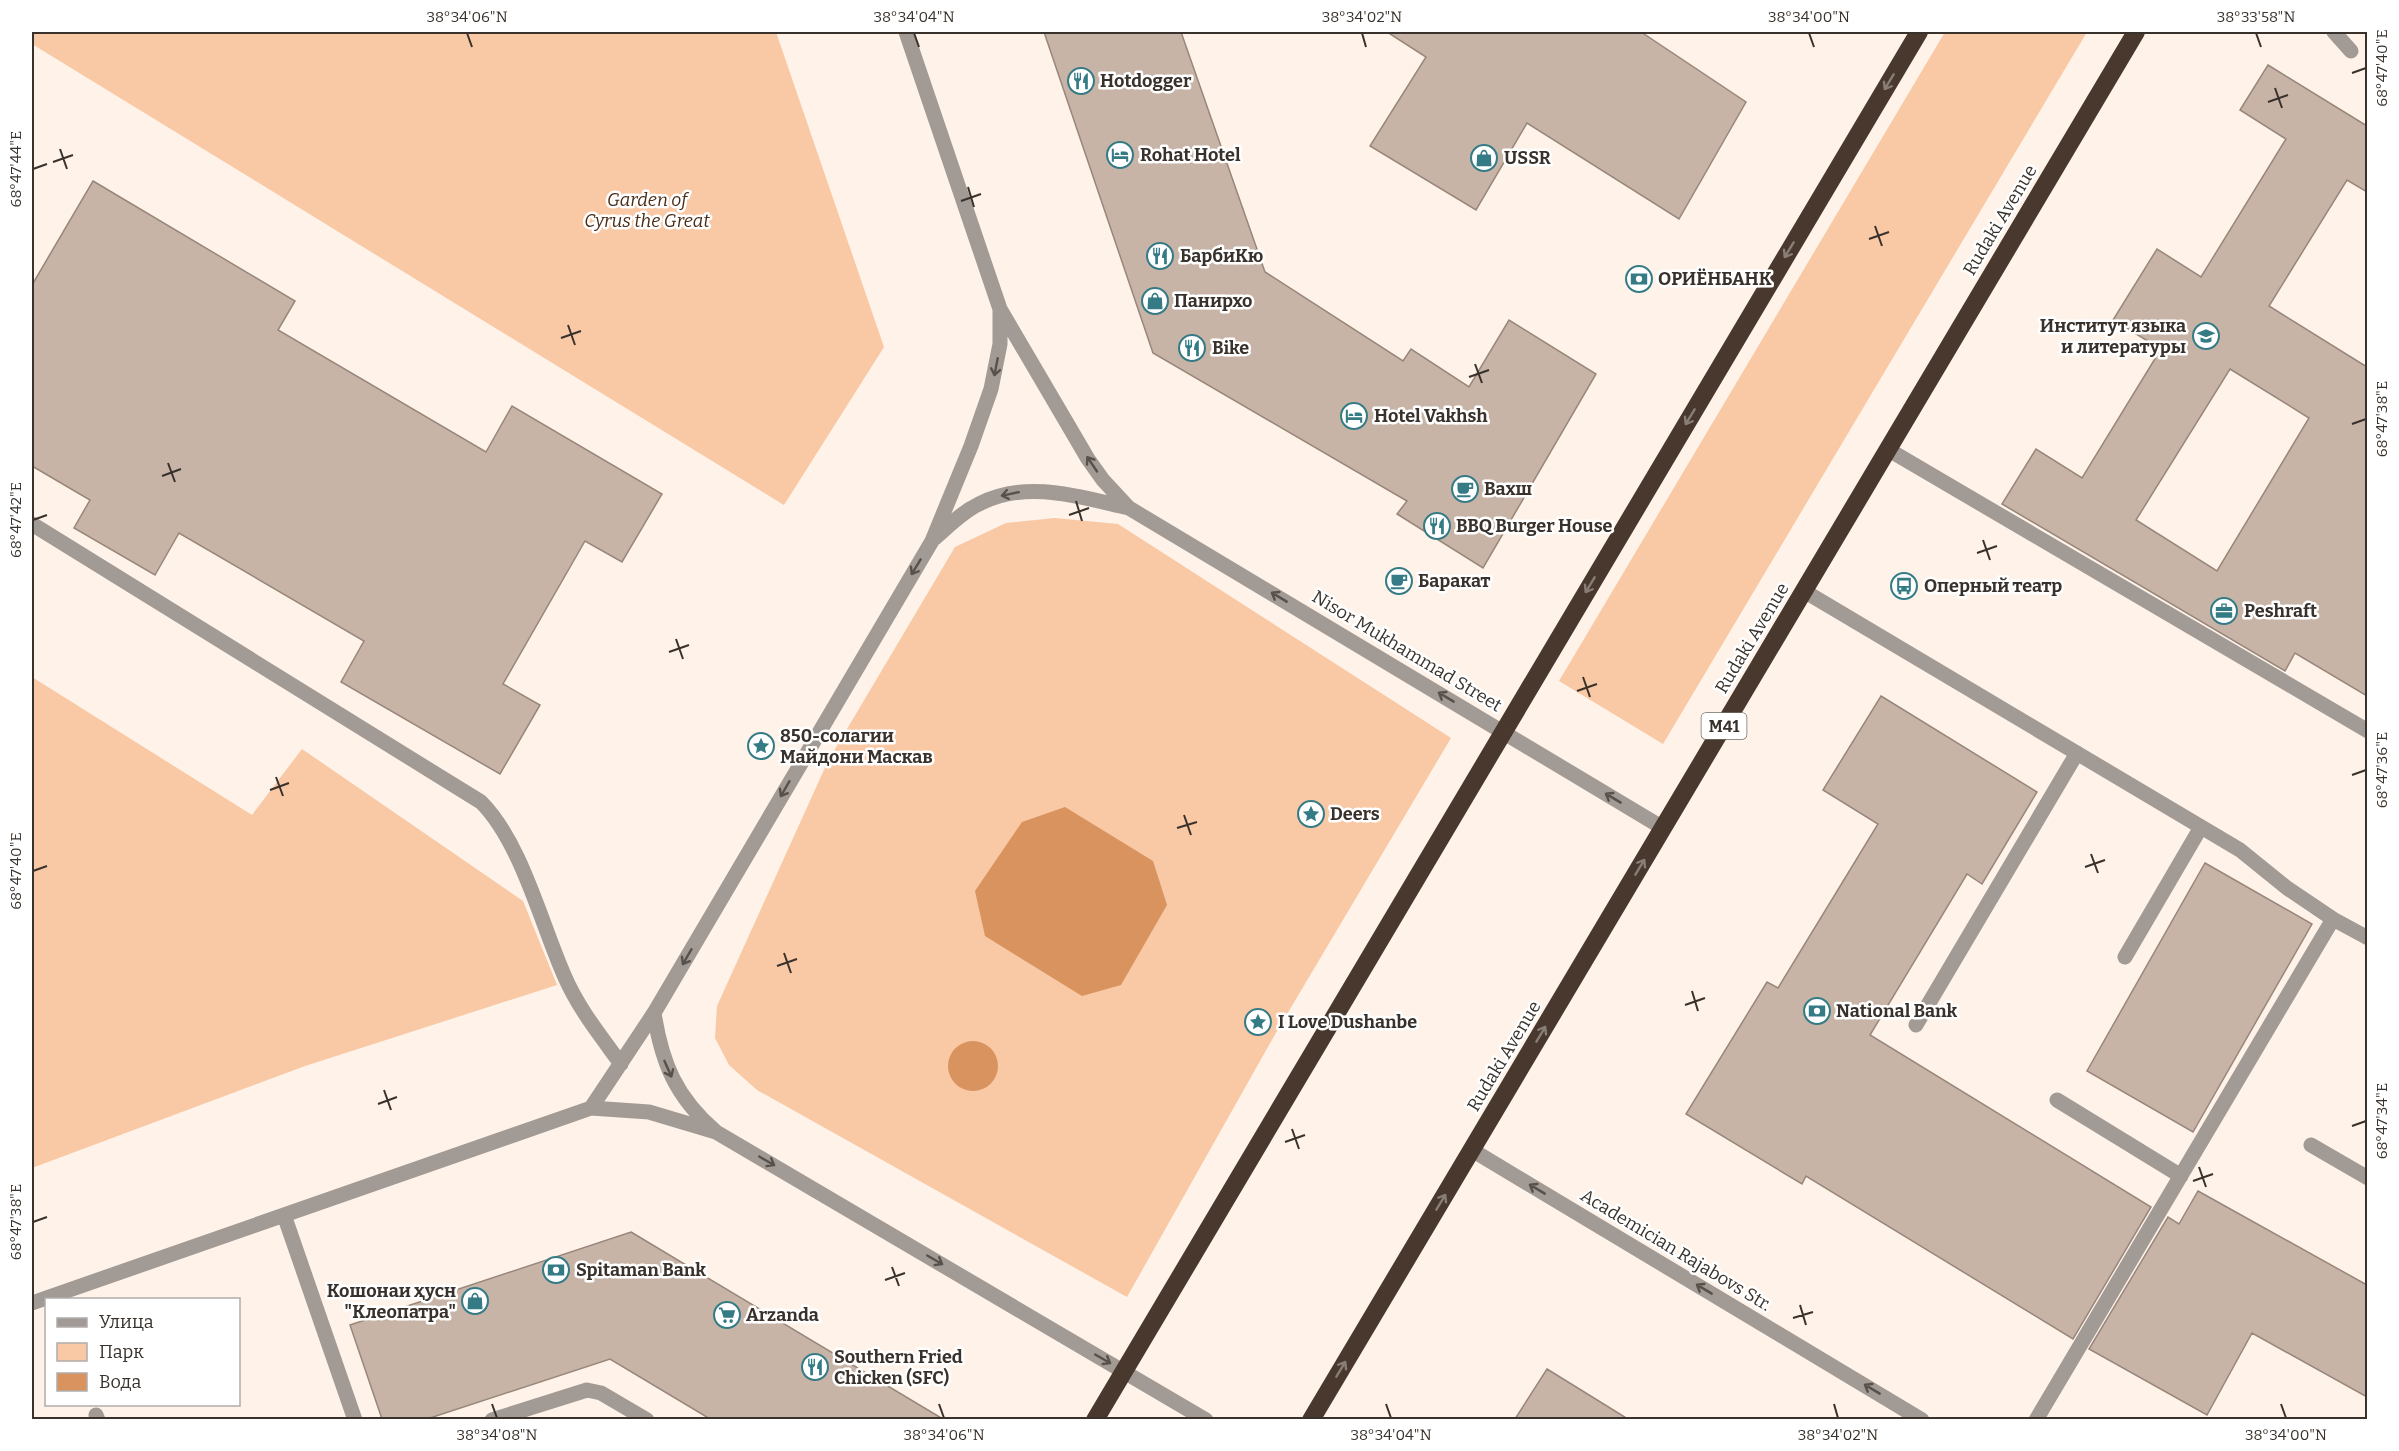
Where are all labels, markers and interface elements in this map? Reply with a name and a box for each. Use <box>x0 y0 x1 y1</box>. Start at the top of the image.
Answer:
text: 38°34'06"N <box>426 8 508 26</box>
text: 38°34'04"N <box>873 8 955 26</box>
text: 38°34'02"N <box>1322 8 1402 26</box>
text: 38°34'00"N <box>1768 8 1850 26</box>
text: 38°33'58"N <box>2217 8 2295 26</box>
text: 68°47'40"E <box>2373 29 2391 107</box>
restaurant icon: Hotdogger <box>1066 66 1096 96</box>
place label: Hotdogger <box>1100 70 1192 92</box>
one-way arrow <box>1882 73 1894 90</box>
text: 68°47'44"E <box>7 131 25 207</box>
hotel icon: Rohat Hotel <box>1105 140 1135 170</box>
shop icon: USSR <box>1469 143 1499 173</box>
place label: Rohat Hotel <box>1140 144 1241 166</box>
place label: USSR <box>1504 147 1551 169</box>
street label: Rudaki Avenue <box>1958 161 2042 279</box>
park label: Garden of Cyrus the Great <box>584 189 710 232</box>
restaurant icon: БарбиКю <box>1145 241 1175 271</box>
one-way arrow <box>1783 241 1795 258</box>
place label: БарбиКю <box>1180 245 1263 267</box>
bank icon: ОРИЁНБАНК <box>1624 264 1654 294</box>
place label: ОРИЁНБАНК <box>1658 268 1772 290</box>
shop icon: Панирхо <box>1140 286 1170 316</box>
place label: Панирхо <box>1174 290 1253 312</box>
place label: Институт языка и литературы <box>2040 315 2186 358</box>
school or university icon: Институт языка и литературы <box>2191 321 2221 351</box>
restaurant icon: Bike <box>1177 333 1207 363</box>
place label: Bike <box>1212 337 1249 359</box>
one-way arrow <box>990 357 1001 376</box>
text: 68°47'38"E <box>2373 381 2391 457</box>
hotel icon: Hotel Vakhsh <box>1339 401 1369 431</box>
place label: Hotel Vakhsh <box>1374 405 1488 427</box>
one-way arrow <box>1683 408 1695 425</box>
one-way arrow <box>1085 455 1098 472</box>
cafe icon: Вахш <box>1450 474 1480 504</box>
place label: Вахш <box>1484 478 1533 500</box>
text: 68°47'42"E <box>7 482 25 558</box>
one-way arrow <box>1001 489 1020 500</box>
restaurant icon: BBQ Burger House <box>1422 511 1452 541</box>
place label: BBQ Burger House <box>1456 515 1613 537</box>
one-way arrow <box>910 558 922 575</box>
cafe icon: Баракат <box>1384 566 1414 596</box>
place label: Баракат <box>1418 570 1490 592</box>
bus stop icon: Оперный театр <box>1889 571 1919 601</box>
place label: Оперный театр <box>1924 575 2062 597</box>
one-way arrow <box>1584 576 1596 593</box>
street label: Rudaki Avenue <box>1710 579 1794 697</box>
street label: Nisor Mukhammad Street <box>1308 586 1506 717</box>
one-way arrow <box>1271 590 1288 602</box>
office icon: Peshraft <box>2209 596 2239 626</box>
place label: Peshraft <box>2244 600 2317 622</box>
one-way arrow <box>1438 691 1455 703</box>
road number: M41 <box>1702 713 1746 739</box>
place label: 850-солагии Майдони Маскав <box>780 725 933 768</box>
place icon: 850-солагии Майдони Маскав <box>746 731 776 761</box>
text: 68°47'36"E <box>2373 732 2391 808</box>
one-way arrow <box>779 780 791 797</box>
one-way arrow <box>1605 792 1622 804</box>
place icon: Deers <box>1296 799 1326 829</box>
place label: Deers <box>1330 803 1380 825</box>
text: 68°47'40"E <box>7 832 25 910</box>
one-way arrow <box>1635 859 1647 876</box>
one-way arrow <box>680 948 692 965</box>
bank icon: National Bank <box>1802 996 1832 1026</box>
street label: Rudaki Avenue <box>1462 997 1546 1115</box>
place label: National Bank <box>1836 1000 1958 1022</box>
place icon: I Love Dushanbe <box>1243 1007 1273 1037</box>
place label: I Love Dushanbe <box>1278 1011 1417 1033</box>
one-way arrow <box>1535 1026 1547 1043</box>
one-way arrow <box>663 1060 675 1078</box>
text: 68°47'34"E <box>2373 1083 2391 1159</box>
one-way arrow <box>758 1156 775 1168</box>
one-way arrow <box>1529 1183 1546 1195</box>
text: 68°47'38"E <box>7 1184 25 1260</box>
street label: Academician Rajabovs Str. <box>1577 1184 1775 1316</box>
one-way arrow <box>1435 1194 1447 1211</box>
one-way arrow <box>926 1254 943 1266</box>
bank icon: Spitaman Bank <box>541 1255 571 1285</box>
place label: Spitaman Bank <box>576 1259 706 1281</box>
place label: Кошонаи ҳусн "Клеопатра" <box>327 1280 456 1323</box>
one-way arrow <box>1696 1283 1713 1295</box>
shop icon: Кошонаи ҳусн "Клеопатра" <box>460 1286 490 1316</box>
legend <box>45 1298 240 1406</box>
supermarket icon: Arzanda <box>712 1300 742 1330</box>
place label: Arzanda <box>746 1304 819 1326</box>
text: Улица <box>99 1311 154 1333</box>
text: Парк <box>99 1341 144 1363</box>
place label: Southern Fried Chicken (SFC) <box>834 1346 963 1389</box>
restaurant icon: Southern Fried Chicken (SFC) <box>800 1352 830 1382</box>
one-way arrow <box>1094 1353 1111 1365</box>
one-way arrow <box>1335 1361 1347 1378</box>
text: Вода <box>99 1371 141 1393</box>
one-way arrow <box>1864 1383 1881 1395</box>
text: 38°34'08"N <box>457 1426 538 1444</box>
text: 38°34'06"N <box>903 1426 985 1444</box>
text: 38°34'04"N <box>1350 1426 1432 1444</box>
text: 38°34'02"N <box>1798 1426 1878 1444</box>
text: 38°34'00"N <box>2245 1426 2327 1444</box>

